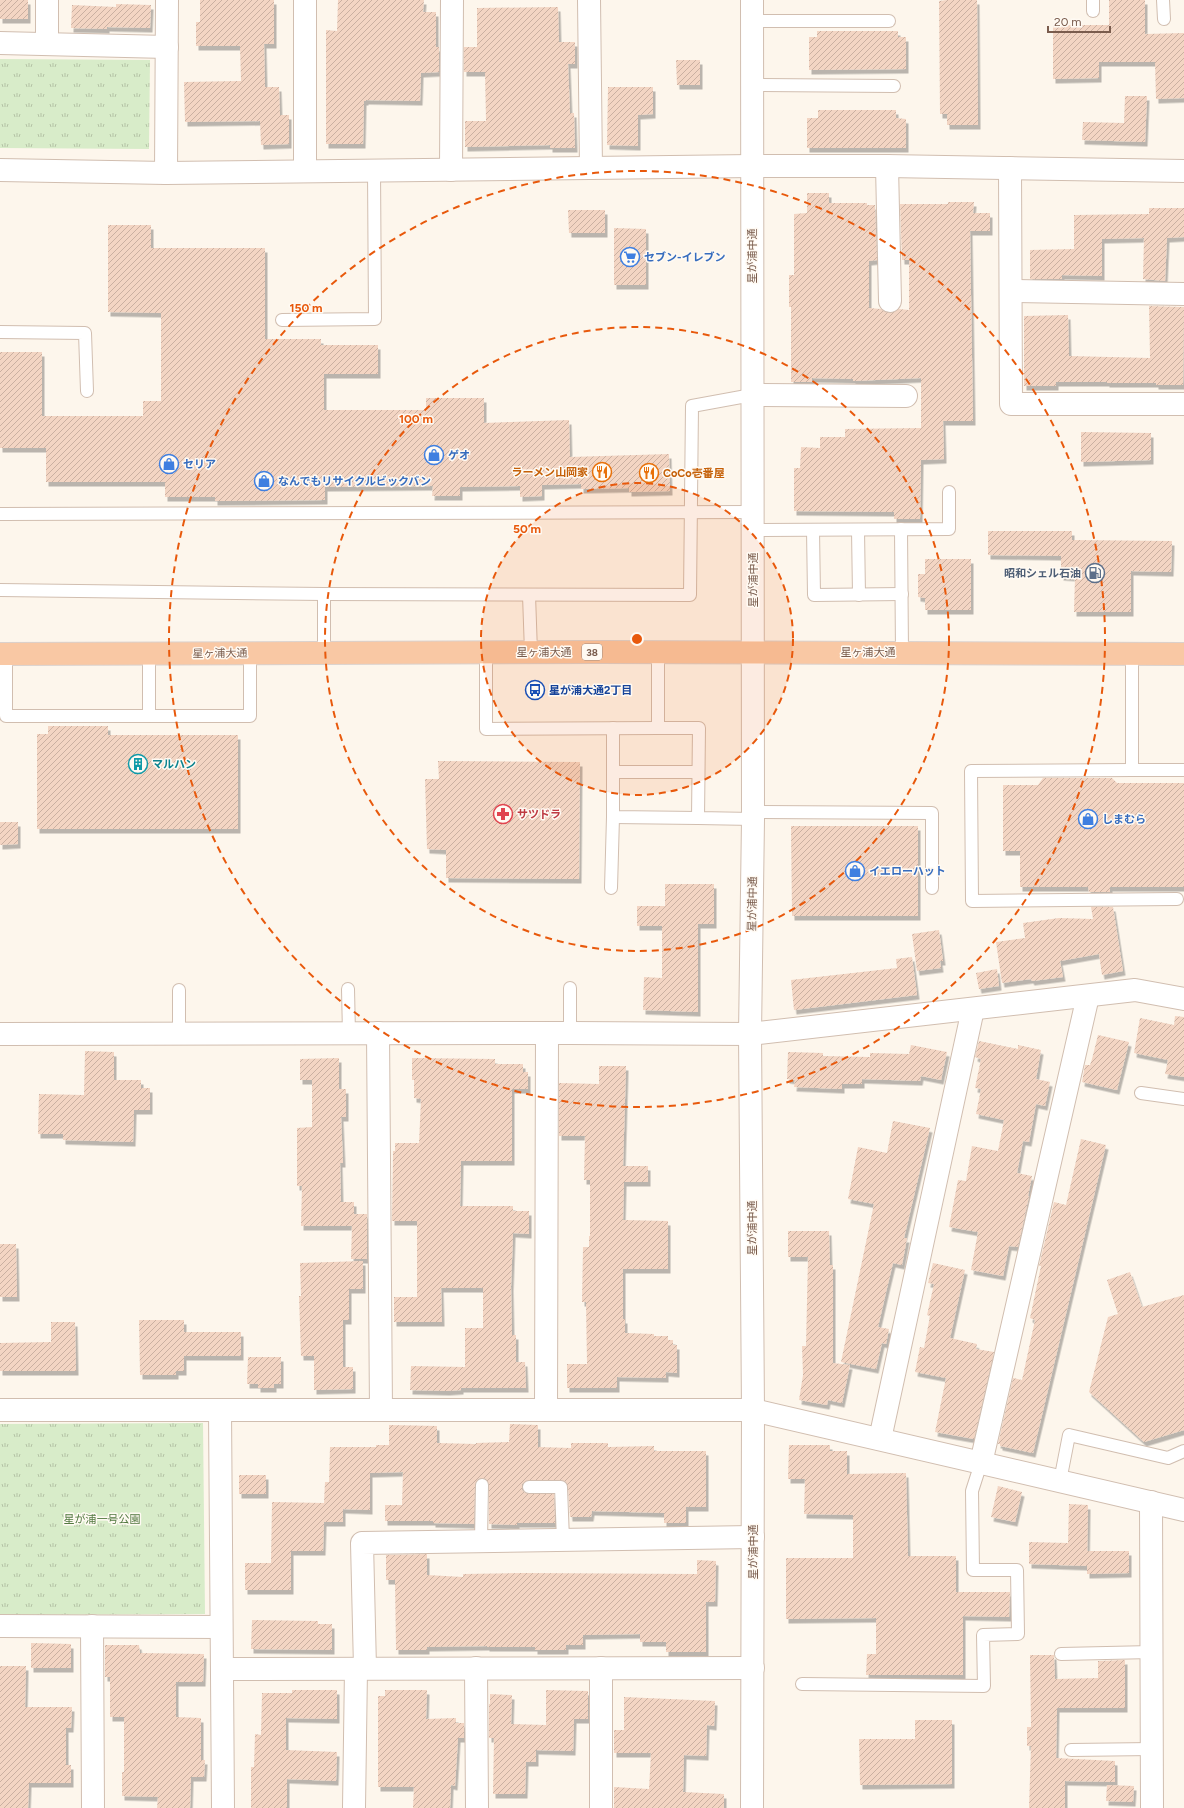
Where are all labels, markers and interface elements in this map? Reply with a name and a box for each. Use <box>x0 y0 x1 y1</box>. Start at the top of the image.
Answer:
scale bar <box>1048 8 1110 34</box>
text: 20 m <box>1054 15 1082 29</box>
street label: 星が浦中通 <box>746 229 759 284</box>
supermarket icon: セブン-イレブン <box>619 246 641 268</box>
place label: セブン-イレブン <box>644 251 726 264</box>
text: 150 m <box>289 301 323 315</box>
text: 100 m <box>399 412 433 426</box>
shop icon: ゲオ <box>423 444 445 466</box>
place label: ゲオ <box>448 449 470 462</box>
shop icon: セリア <box>158 453 180 475</box>
place label: セリア <box>183 458 216 471</box>
restaurant icon: ラーメン山岡家 <box>591 461 613 483</box>
restaurant icon: CoCo壱番屋 <box>638 462 660 484</box>
place label: ラーメン山岡家 <box>511 466 588 479</box>
place label: CoCo壱番屋 <box>663 467 725 480</box>
shop icon: なんでもリサイクルビックバン <box>253 470 275 492</box>
place label: なんでもリサイクルビックバン <box>278 475 431 488</box>
text: 50 m <box>513 522 541 536</box>
street label: 星が浦中通 <box>747 553 760 608</box>
fuel station icon: 昭和シェル石油 <box>1084 562 1106 584</box>
place label: 昭和シェル石油 <box>1004 567 1081 580</box>
centre of rings <box>630 632 644 646</box>
road number: 38 <box>582 644 602 660</box>
street label: 星ヶ浦大通 <box>517 646 572 659</box>
street label: 星ヶ浦大通 <box>841 646 896 659</box>
street label: 星ヶ浦大通 <box>192 647 248 660</box>
bus stop icon: 星が浦大通2丁目 <box>524 679 546 701</box>
place label: 星が浦大通2丁目 <box>549 684 632 697</box>
building icon: マルハン <box>127 753 149 775</box>
place label: マルハン <box>152 758 196 771</box>
pharmacy icon: サツドラ <box>492 803 514 825</box>
place label: サツドラ <box>517 808 561 821</box>
shop icon: しまむら <box>1077 808 1099 830</box>
place label: しまむら <box>1102 813 1146 826</box>
shop icon: イエローハット <box>844 860 866 882</box>
place label: イエローハット <box>869 865 946 878</box>
street label: 星が浦中通 <box>746 876 759 932</box>
street label: 星が浦中通 <box>746 1201 759 1256</box>
park label: 星が浦一号公園 <box>64 1513 141 1526</box>
street label: 星が浦中通 <box>747 1525 760 1580</box>

